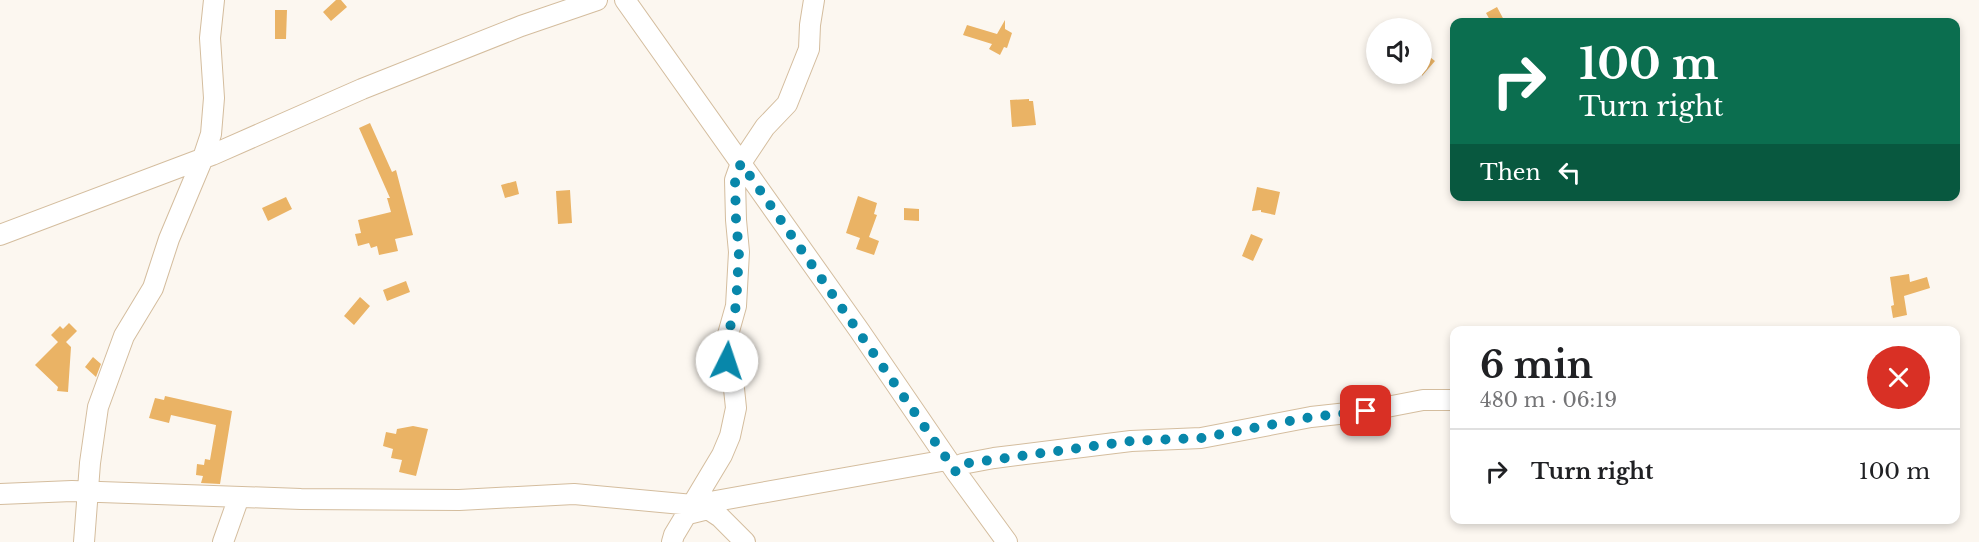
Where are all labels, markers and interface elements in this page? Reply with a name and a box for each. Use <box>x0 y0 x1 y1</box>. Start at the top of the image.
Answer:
map controls <box>1366 18 1432 84</box>
button: sound <box>1366 18 1432 84</box>
text: 100 m <box>1579 38 1718 90</box>
icon: right <box>1480 42 1558 120</box>
text: Turn right <box>1579 90 1723 123</box>
icon: left <box>1553 156 1586 189</box>
text: Then <box>1480 159 1541 186</box>
position arrow <box>695 329 759 393</box>
text: 6 min <box>1480 343 1593 388</box>
button: close <box>1867 346 1930 409</box>
pin <box>1340 385 1391 436</box>
text: 480 m · 06:19 <box>1480 388 1617 412</box>
icon: arrive <box>1349 394 1382 427</box>
icon: right <box>1480 455 1513 488</box>
text: Turn right <box>1531 458 1653 485</box>
text: 100 m <box>1859 458 1930 485</box>

